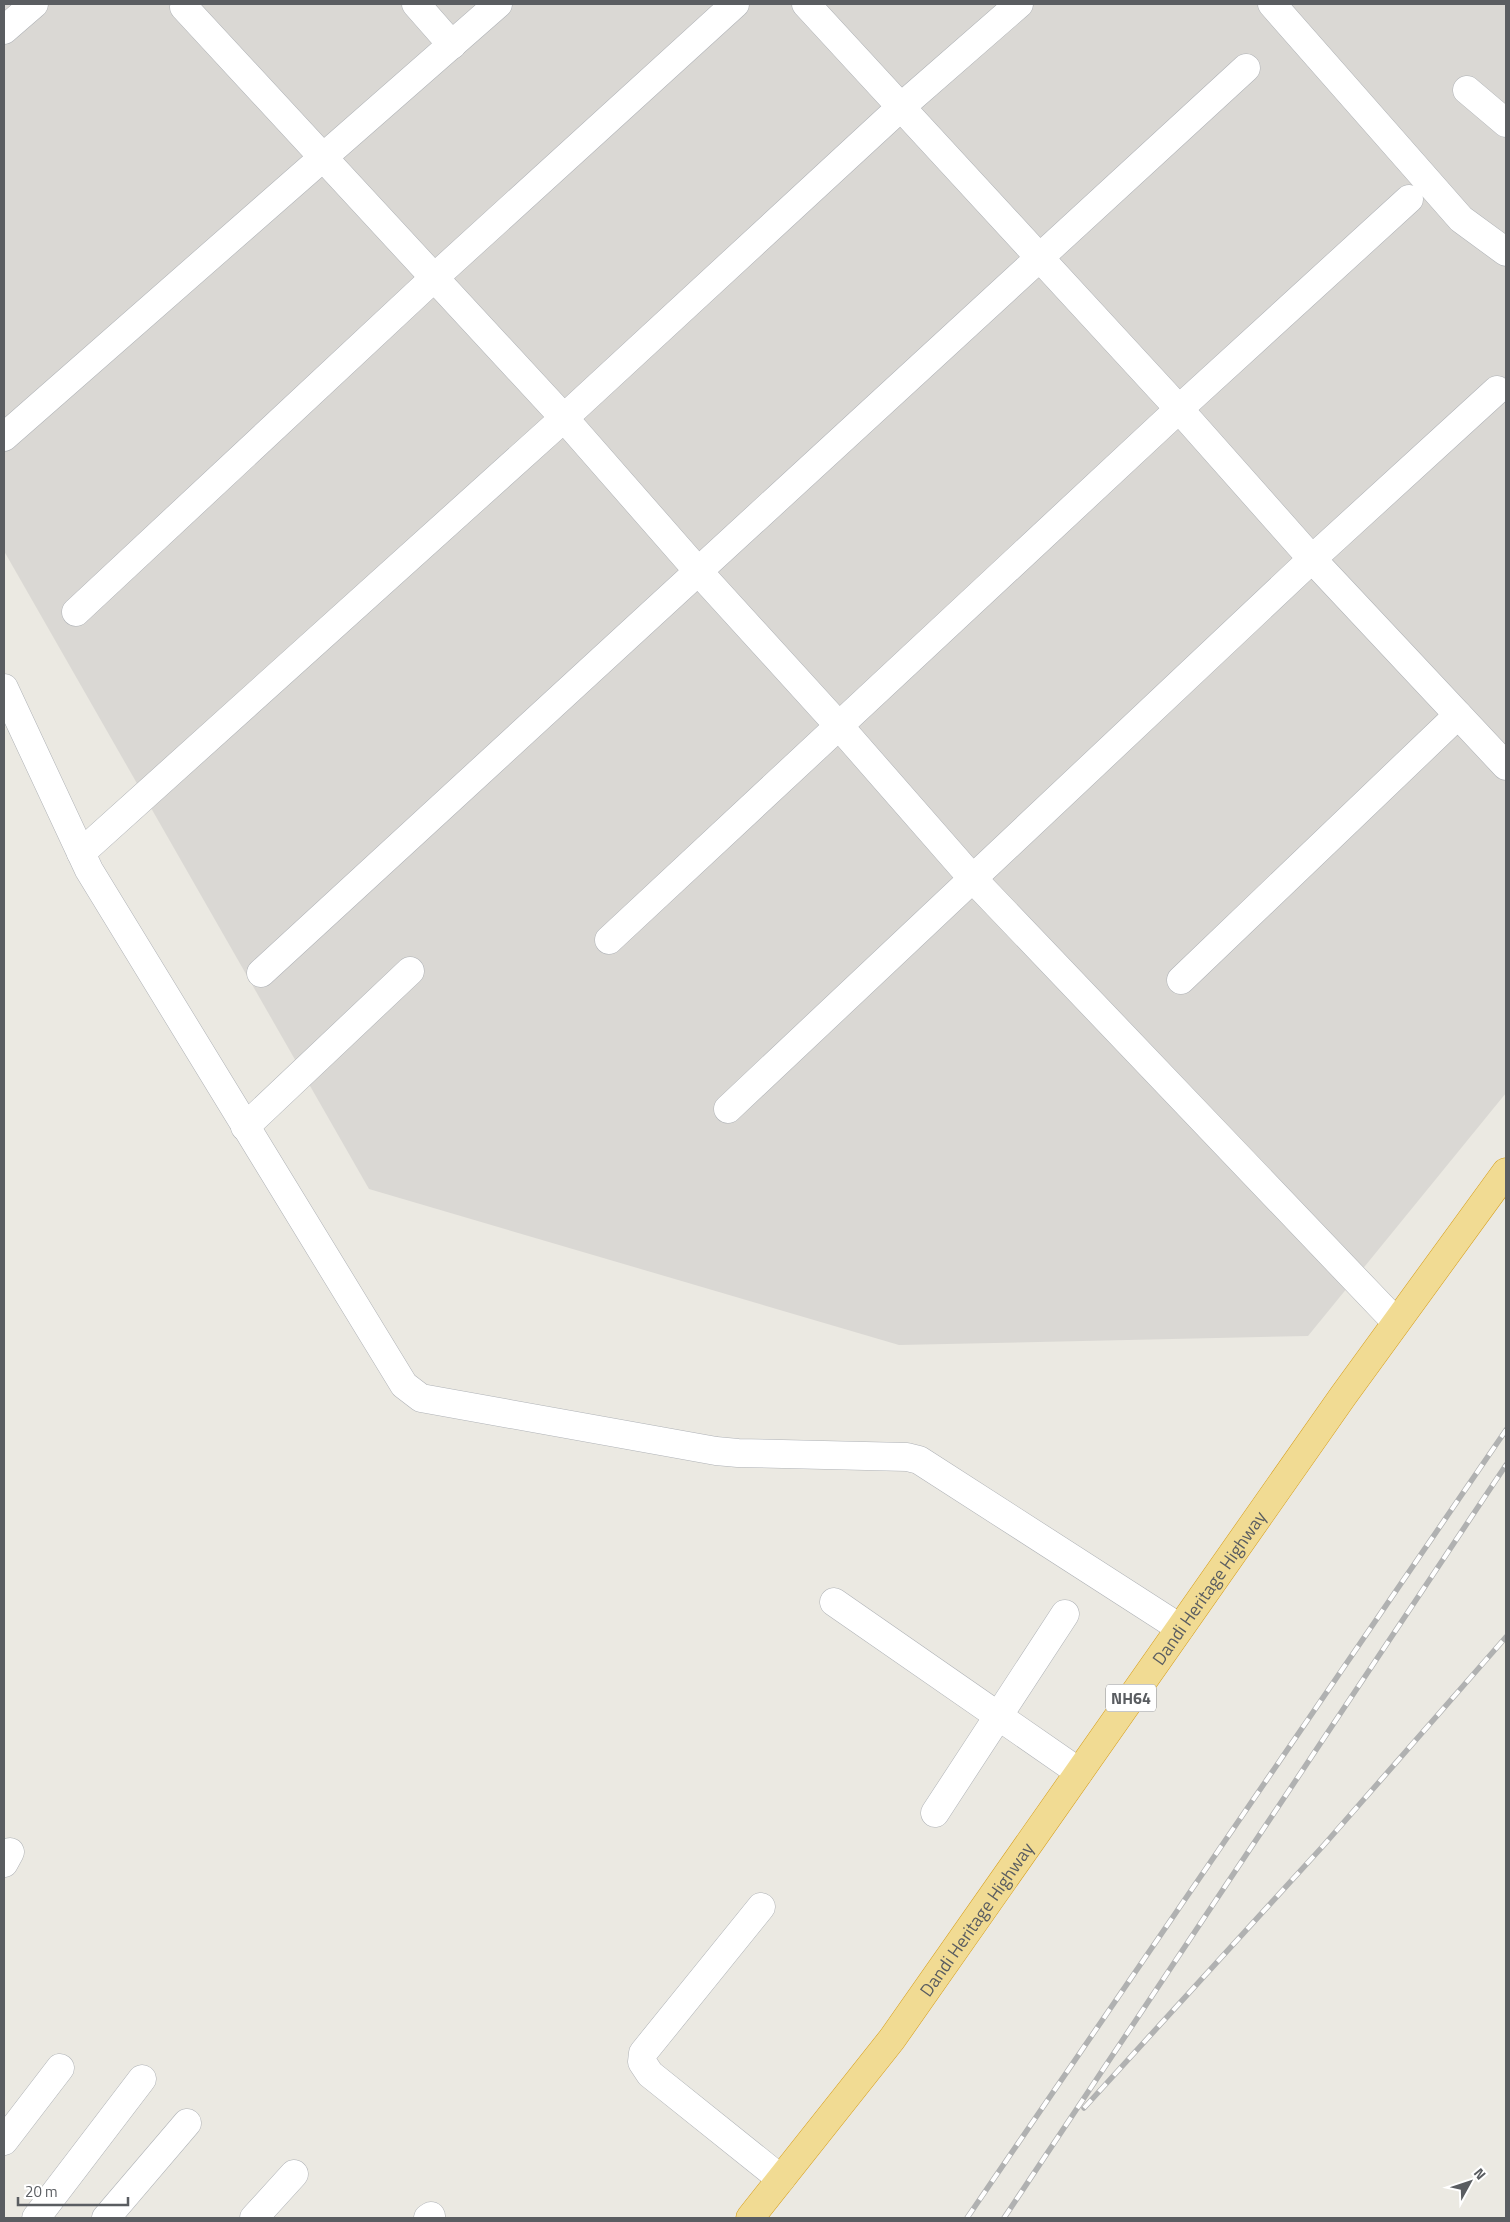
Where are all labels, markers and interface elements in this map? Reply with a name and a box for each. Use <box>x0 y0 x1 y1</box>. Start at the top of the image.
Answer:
street label: Dandi Heritage Highway <box>1145 1505 1272 1670</box>
road number: NH64 <box>1106 1685 1156 1712</box>
street label: Dandi Heritage Highway <box>913 1836 1040 2002</box>
north arrow <box>1445 2157 1495 2207</box>
text: N <box>1469 2163 1492 2184</box>
scale bar <box>18 2174 128 2206</box>
text: 20 m <box>25 2180 58 2203</box>

